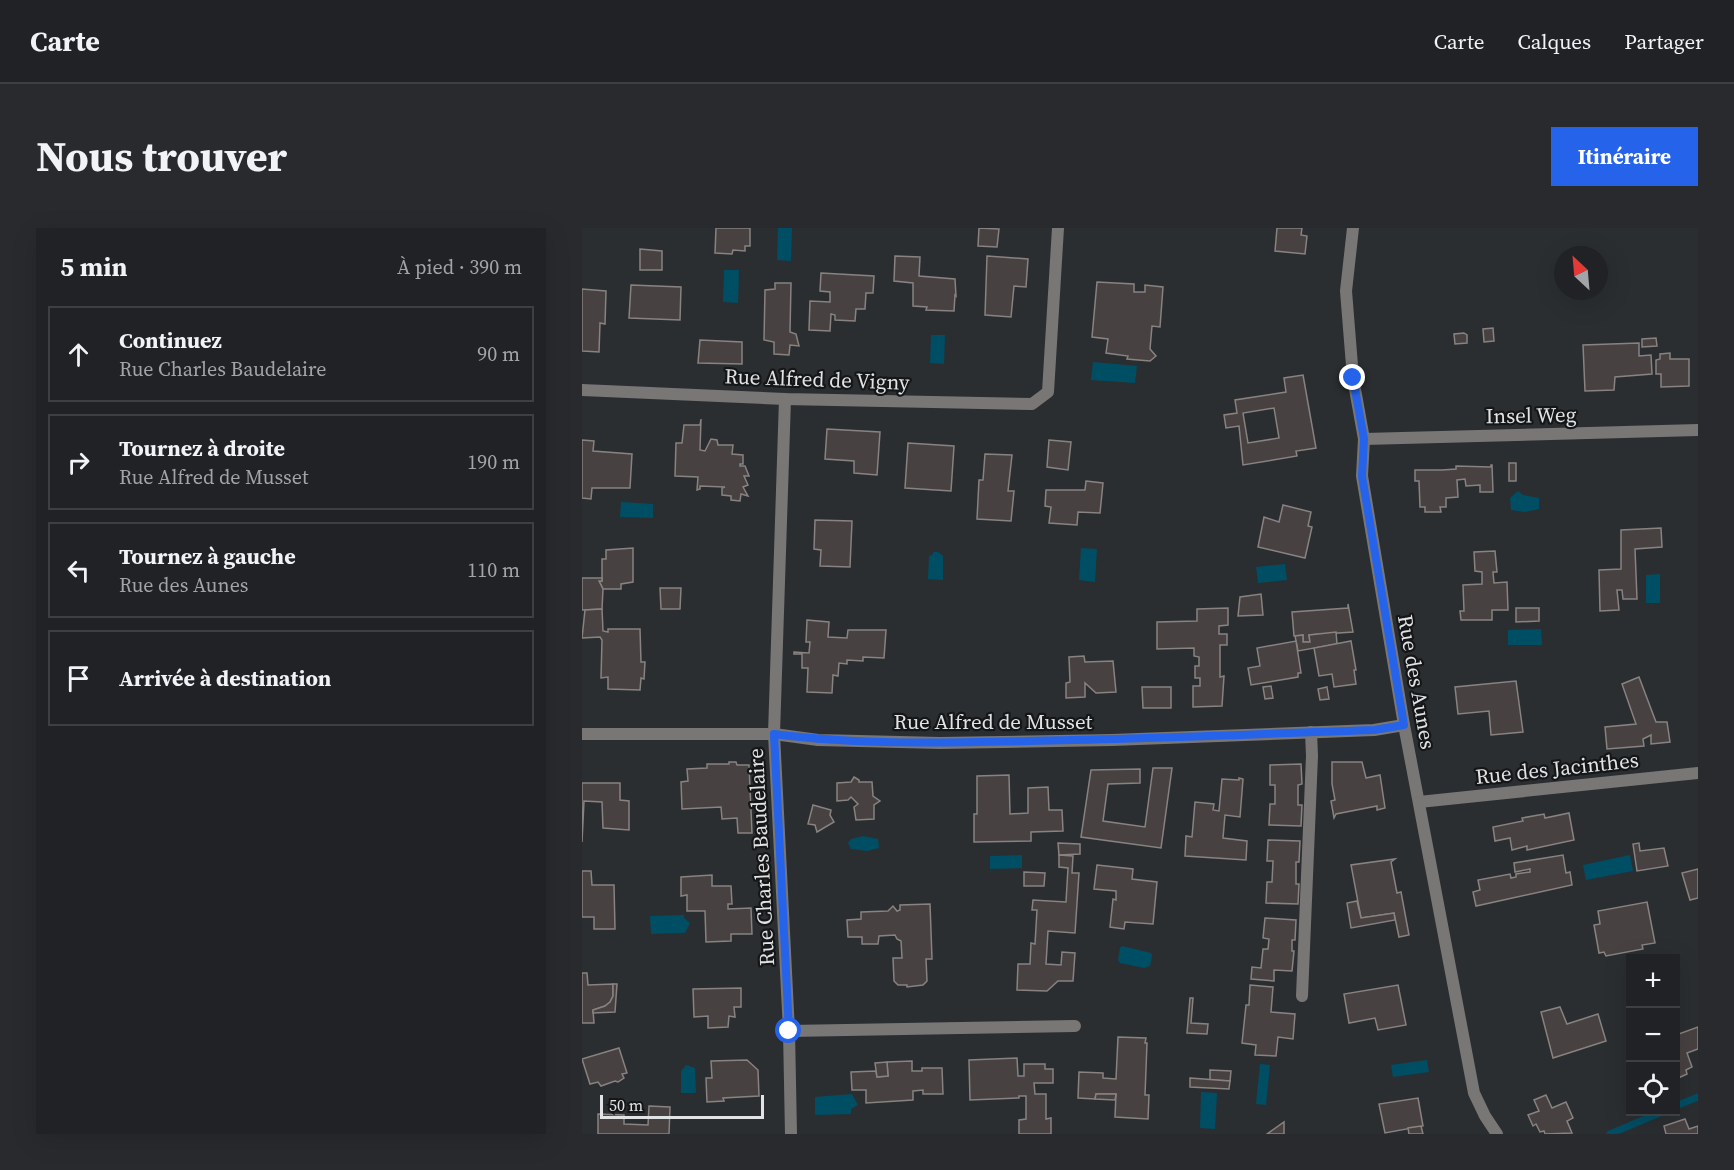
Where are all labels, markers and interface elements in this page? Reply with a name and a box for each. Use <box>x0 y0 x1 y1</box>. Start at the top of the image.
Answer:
text: Carte <box>30 22 100 60</box>
text: Carte <box>1434 27 1484 56</box>
text: Calques <box>1517 27 1591 56</box>
text: Partager <box>1624 27 1704 56</box>
text: Nous trouver <box>36 127 287 185</box>
button: Itinéraire <box>1551 127 1698 186</box>
north arrow <box>1554 246 1608 300</box>
text: 5 min <box>60 249 127 285</box>
text: À pied · 390 m <box>397 253 522 281</box>
text: Continuez <box>119 325 222 355</box>
icon: ahead <box>62 338 95 371</box>
text: 90 m <box>477 340 520 368</box>
text: Rue Charles Baudelaire <box>119 355 327 383</box>
street label: Rue Alfred de Vigny <box>724 361 910 397</box>
route end <box>1339 364 1365 390</box>
street label: Insel Weg <box>1485 400 1577 430</box>
text: Tournez à droite <box>119 433 285 463</box>
icon: right <box>62 446 95 479</box>
text: 190 m <box>467 448 520 476</box>
text: Rue Alfred de Musset <box>119 463 308 491</box>
text: Tournez à gauche <box>119 541 296 571</box>
icon: left <box>62 554 95 587</box>
text: 110 m <box>467 556 520 584</box>
text: Rue des Aunes <box>119 571 249 599</box>
street label: Rue des Aunes <box>1391 613 1443 751</box>
icon: arrive <box>62 662 95 695</box>
text: Arrivée à destination <box>119 663 331 693</box>
street label: Rue Alfred de Musset <box>894 707 1093 736</box>
street label: Rue des Jacinthes <box>1474 745 1640 791</box>
street label: Rue Charles Baudelaire <box>741 747 781 967</box>
map controls <box>1626 954 1680 1116</box>
button: + <box>1626 954 1680 1008</box>
button: − <box>1626 1008 1680 1062</box>
route start <box>775 1017 801 1043</box>
button: locate <box>1626 1062 1680 1116</box>
scale bar <box>600 1092 764 1120</box>
text: 50 m <box>609 1094 643 1116</box>

